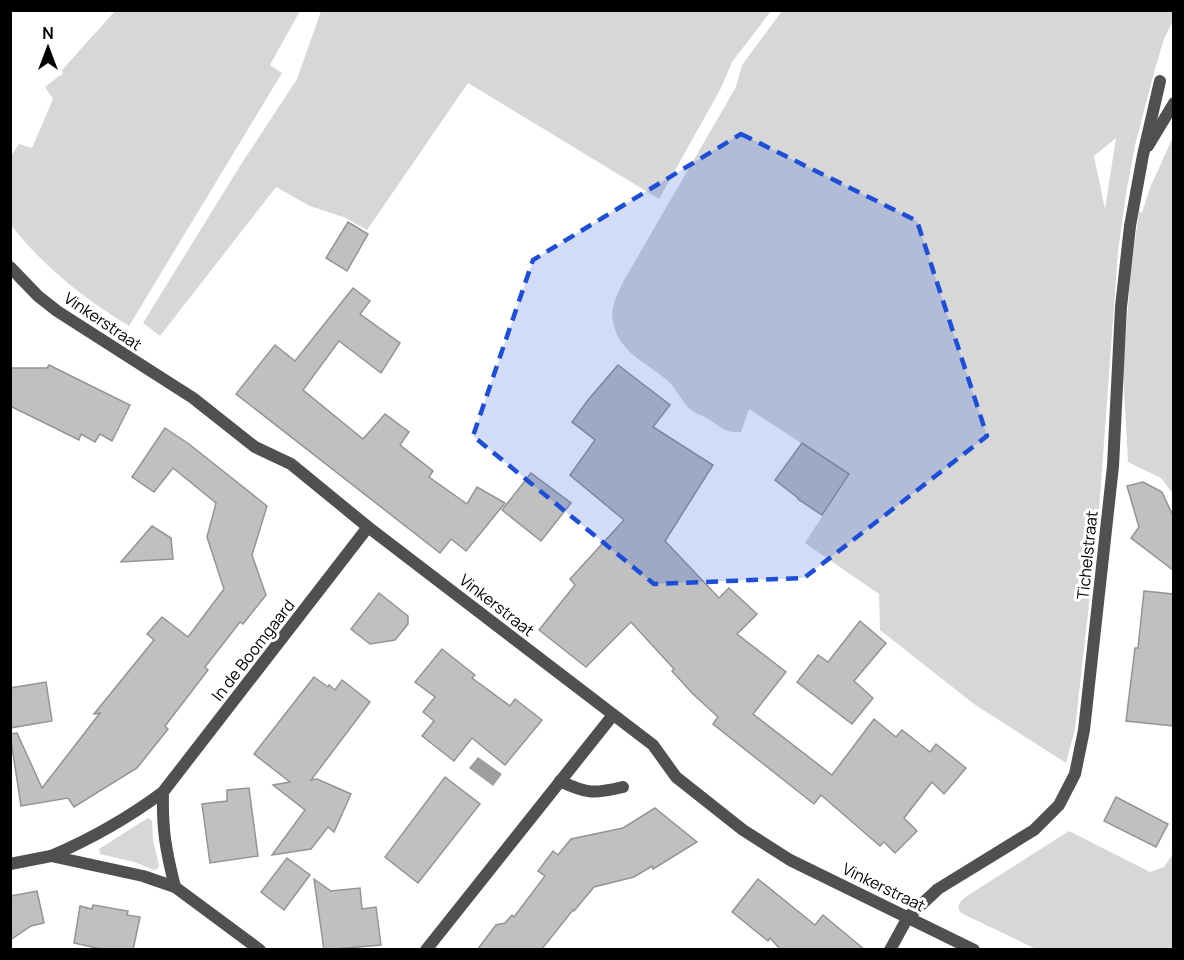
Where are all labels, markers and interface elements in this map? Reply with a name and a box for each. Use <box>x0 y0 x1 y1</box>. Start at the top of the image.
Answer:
north arrow <box>18 18 78 78</box>
text: N <box>42 22 54 44</box>
street label: Vinkerstraat <box>60 287 146 355</box>
street label: Tichelstraat <box>1071 510 1103 600</box>
street label: Vinkerstraat <box>455 569 539 641</box>
street label: In de Boomgaard <box>206 595 300 705</box>
street label: Vinkerstraat <box>839 857 929 917</box>

